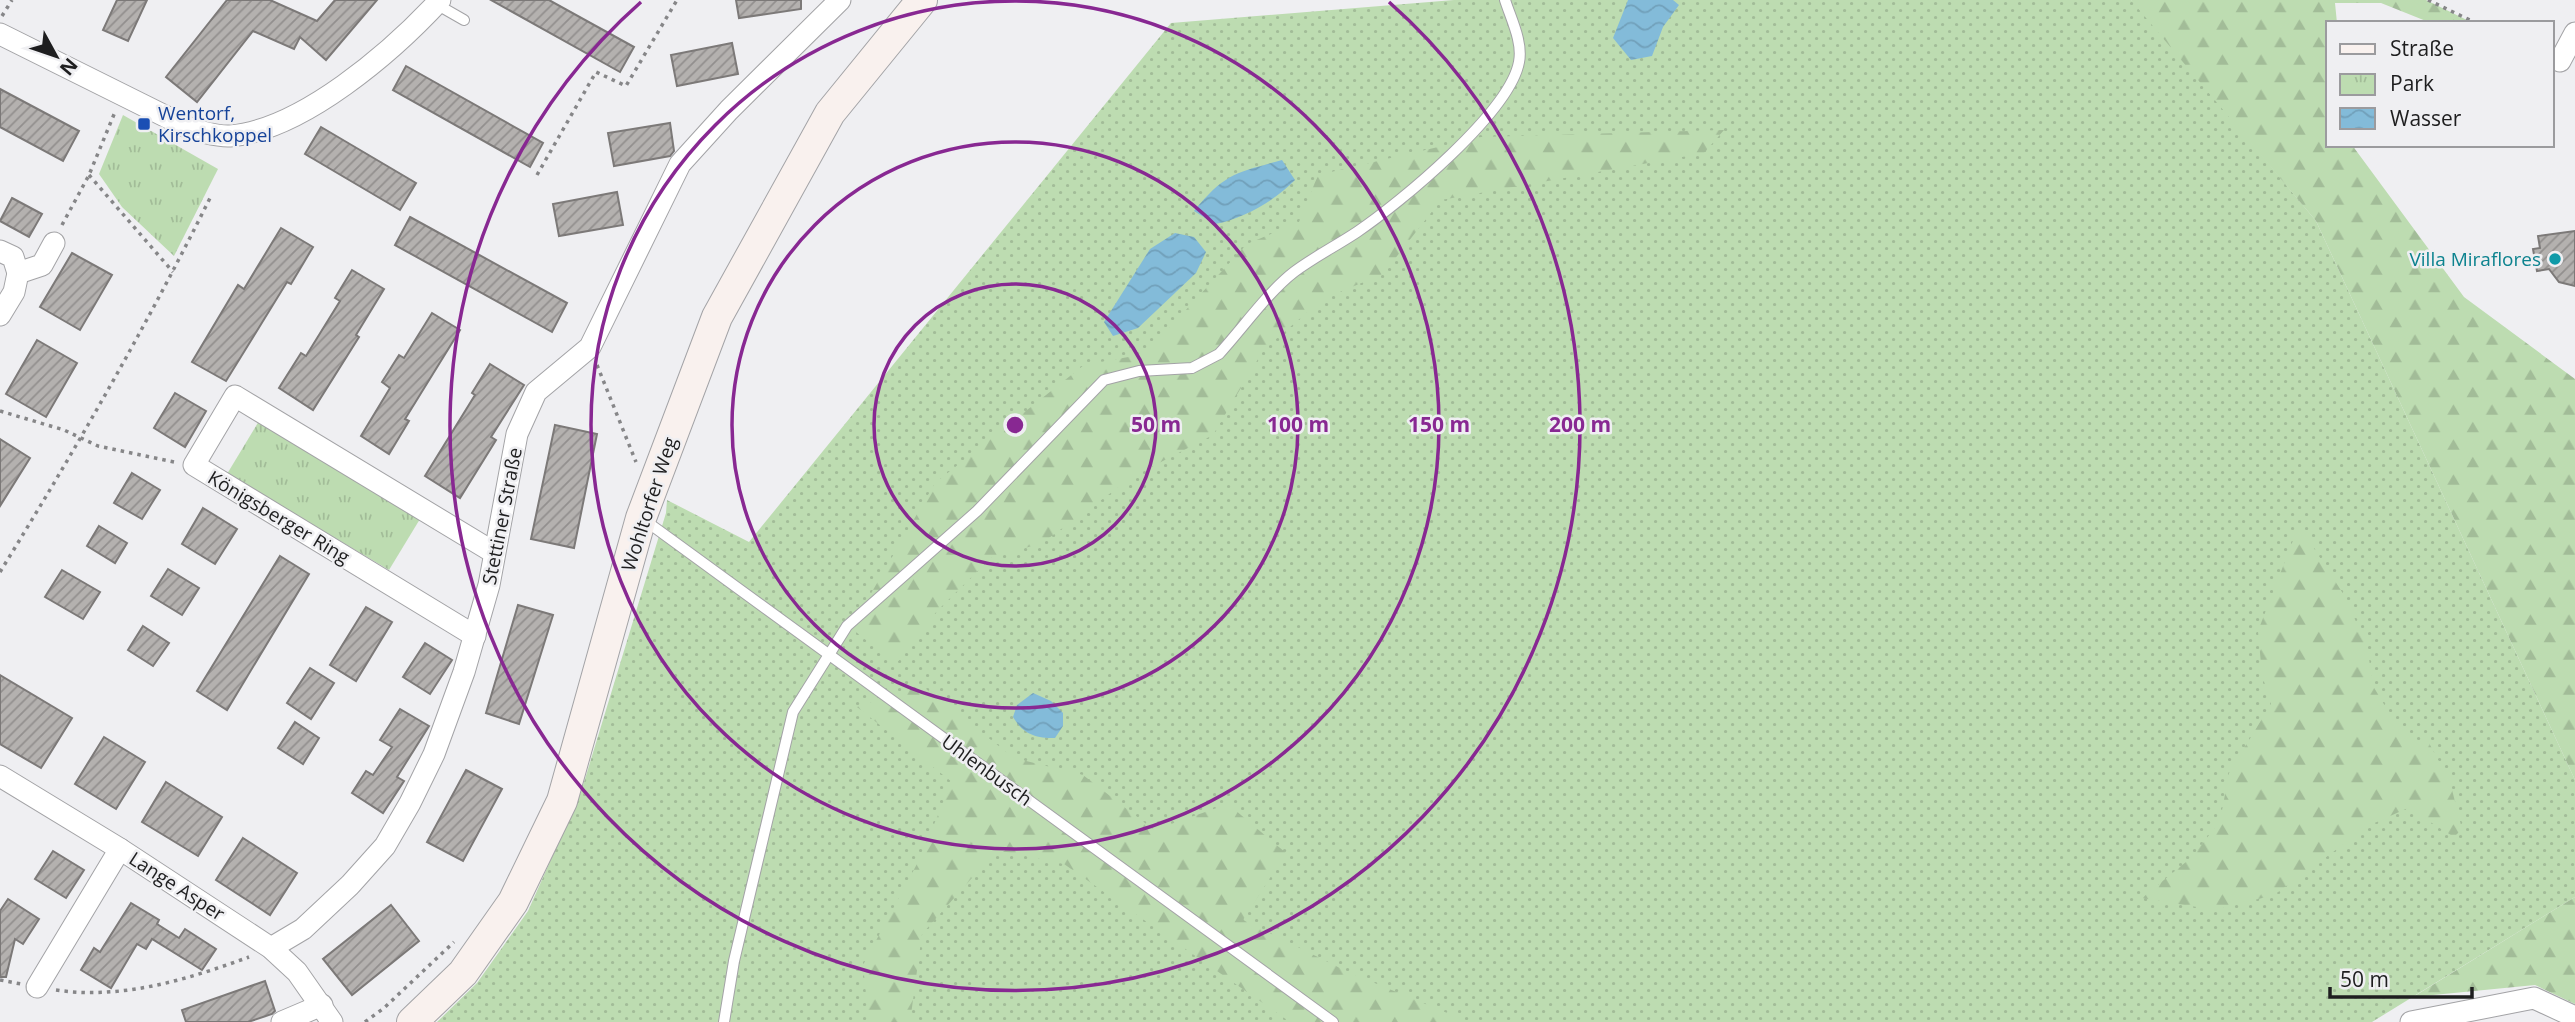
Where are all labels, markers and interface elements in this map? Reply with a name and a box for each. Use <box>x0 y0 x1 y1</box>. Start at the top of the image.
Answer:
north arrow <box>21 21 91 91</box>
legend <box>2326 21 2554 147</box>
text: Straße <box>2390 34 2454 62</box>
text: N <box>54 53 84 81</box>
text: Park <box>2390 69 2434 97</box>
place label: Wentorf, Kirschkoppel <box>158 100 272 148</box>
text: Wasser <box>2390 104 2462 132</box>
marker: Wentorf, Kirschkoppel <box>136 116 152 132</box>
place label: Villa Miraflores <box>2409 246 2541 272</box>
marker: Villa Miraflores <box>2547 251 2563 267</box>
text: 50 m <box>1131 410 1181 438</box>
text: 100 m <box>1267 410 1329 438</box>
text: 150 m <box>1408 410 1470 438</box>
text: 200 m <box>1549 410 1611 438</box>
centre of rings <box>1003 413 1027 437</box>
street label: Wohltorfer Weg <box>615 434 683 574</box>
street label: Stettiner Straße <box>476 445 528 587</box>
street label: Königsberger Ring <box>203 464 355 570</box>
street label: Uhlenbusch <box>937 728 1037 812</box>
street label: Lange Asper <box>124 845 230 927</box>
scale bar <box>2330 956 2472 1000</box>
text: 50 m <box>2340 965 2389 993</box>

